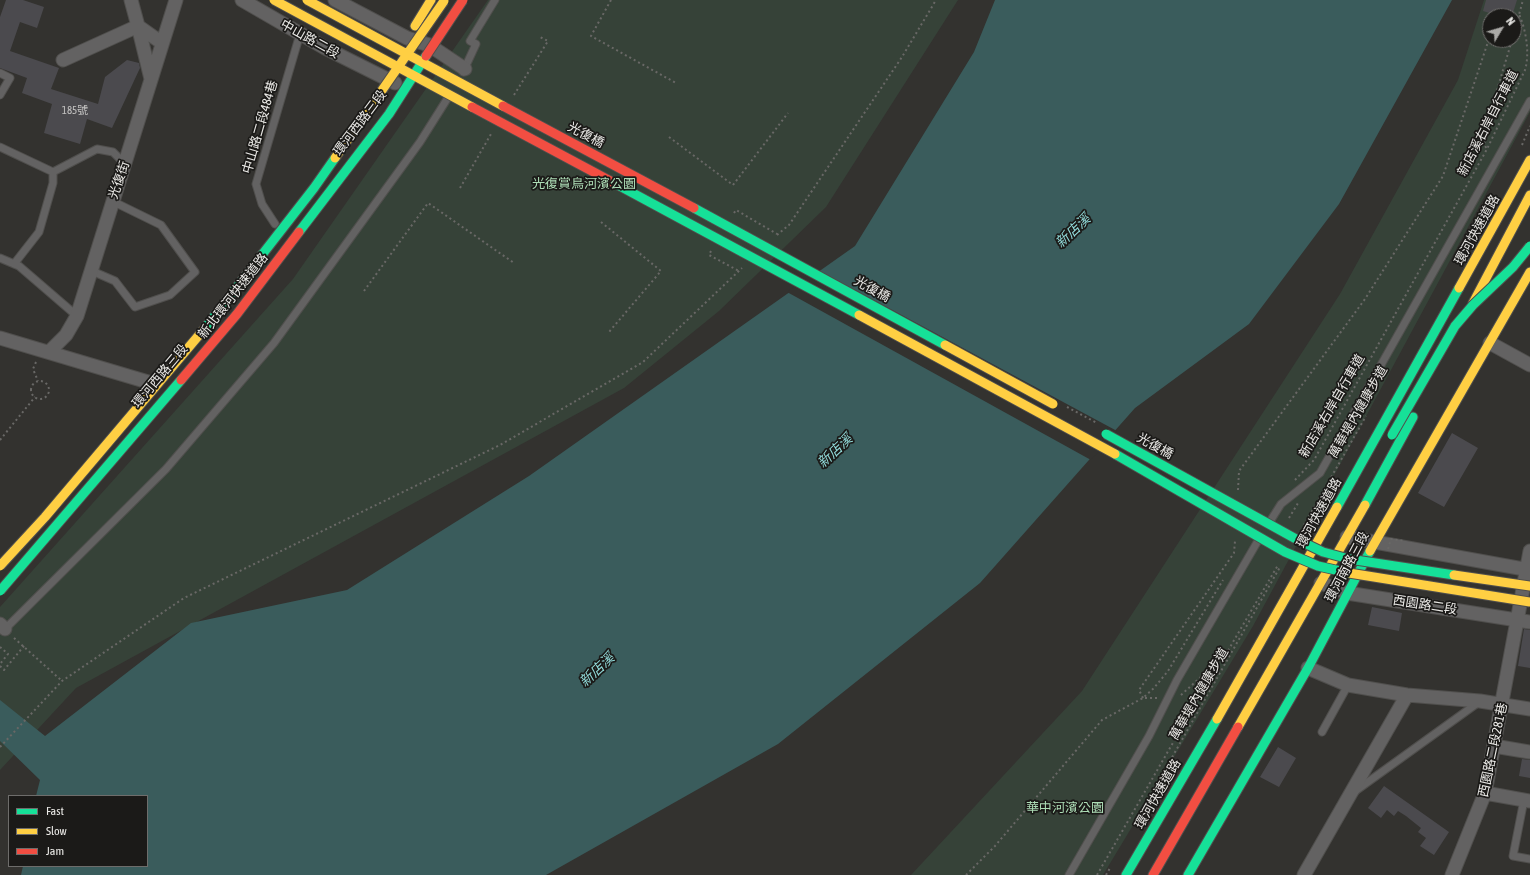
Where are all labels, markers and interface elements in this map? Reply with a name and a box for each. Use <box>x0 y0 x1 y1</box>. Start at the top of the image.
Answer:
north arrow <box>1482 8 1522 48</box>
text: N <box>1504 15 1517 27</box>
street label: 中山路二段 <box>278 16 342 62</box>
street label: 新店溪右岸自行車道 <box>1454 67 1522 179</box>
street label: 中山路二段484巷 <box>239 79 281 175</box>
street label: 環河西路三段 <box>330 87 390 159</box>
house number: 185號 <box>62 104 88 118</box>
street label: 光復橋 <box>565 119 607 151</box>
street label: 光復街 <box>105 159 133 201</box>
park label: 光復賞鳥河濱公園 <box>532 176 636 192</box>
street label: 環河快速道路 <box>1451 192 1503 268</box>
water label: 新店溪 <box>1052 211 1094 251</box>
street label: 新北環河快速道路 <box>195 250 271 342</box>
street label: 光復橋 <box>851 273 893 305</box>
street label: 環河西路三段 <box>129 341 191 411</box>
street label: 新店溪右岸自行車道 <box>1296 351 1368 461</box>
street label: 萬華堤內健康步道 <box>1325 363 1391 461</box>
street label: 光復橋 <box>1134 430 1176 462</box>
water label: 新店溪 <box>814 431 856 471</box>
street label: 環河快速道路 <box>1293 475 1345 551</box>
street label: 環河南路三段 <box>1322 529 1372 605</box>
street label: 西園路二段 <box>1392 592 1458 618</box>
street label: 萬華堤內健康步道 <box>1166 645 1232 743</box>
water label: 新店溪 <box>576 650 618 690</box>
street label: 西園路二段281巷 <box>1475 701 1511 799</box>
street label: 環河快速道路 <box>1132 756 1184 832</box>
legend <box>8 795 148 867</box>
park label: 華中河濱公園 <box>1026 800 1104 816</box>
text: Fast <box>46 804 64 818</box>
text: Slow <box>46 824 67 838</box>
text: Jam <box>46 844 64 858</box>

